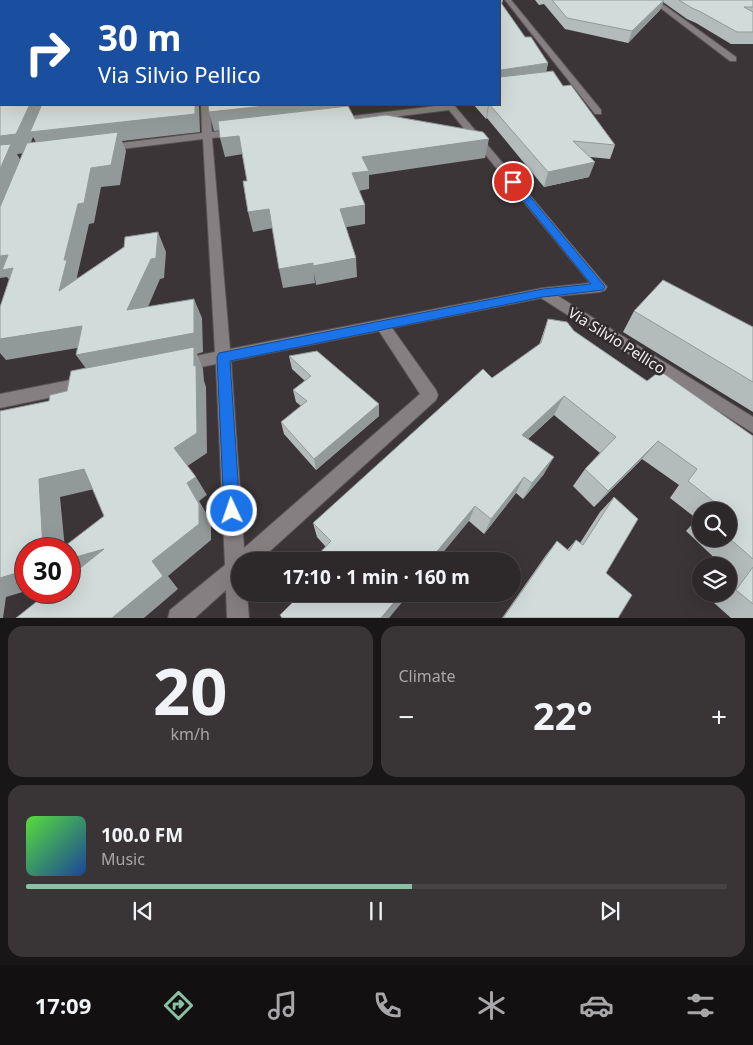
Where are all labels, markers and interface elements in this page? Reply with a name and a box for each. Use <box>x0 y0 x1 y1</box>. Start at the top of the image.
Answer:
text: 30 m <box>98 14 181 61</box>
icon: right <box>15 20 80 85</box>
text: Via Silvio Pellico <box>98 59 261 89</box>
pin <box>492 161 534 203</box>
icon: arrive <box>499 168 527 196</box>
street label: Via Silvio Pellico <box>565 302 669 378</box>
position arrow <box>205 484 257 536</box>
map controls <box>692 502 737 602</box>
button: search <box>692 502 737 547</box>
speed limit sign: 30 <box>15 538 80 603</box>
button: layers <box>692 557 737 602</box>
text: 17:10 · 1 min · 160 m <box>282 564 470 590</box>
text: 20 <box>153 646 227 734</box>
text: Climate <box>399 665 456 687</box>
text: 22° <box>533 689 593 741</box>
text: − <box>399 697 415 735</box>
text: + <box>711 697 727 735</box>
text: km/h <box>171 723 210 745</box>
text: 100.0 FM <box>101 822 183 848</box>
text: Music <box>101 848 145 870</box>
icon: previous <box>129 897 157 925</box>
icon: pause <box>362 897 390 925</box>
icon: next <box>596 897 624 925</box>
icon: directions <box>161 988 196 1023</box>
icon: music <box>265 988 300 1023</box>
icon: phone <box>370 988 405 1023</box>
icon: climate <box>474 988 509 1023</box>
icon: car <box>579 988 614 1023</box>
icon: filters <box>683 988 718 1023</box>
text: 17:09 <box>35 990 91 1020</box>

